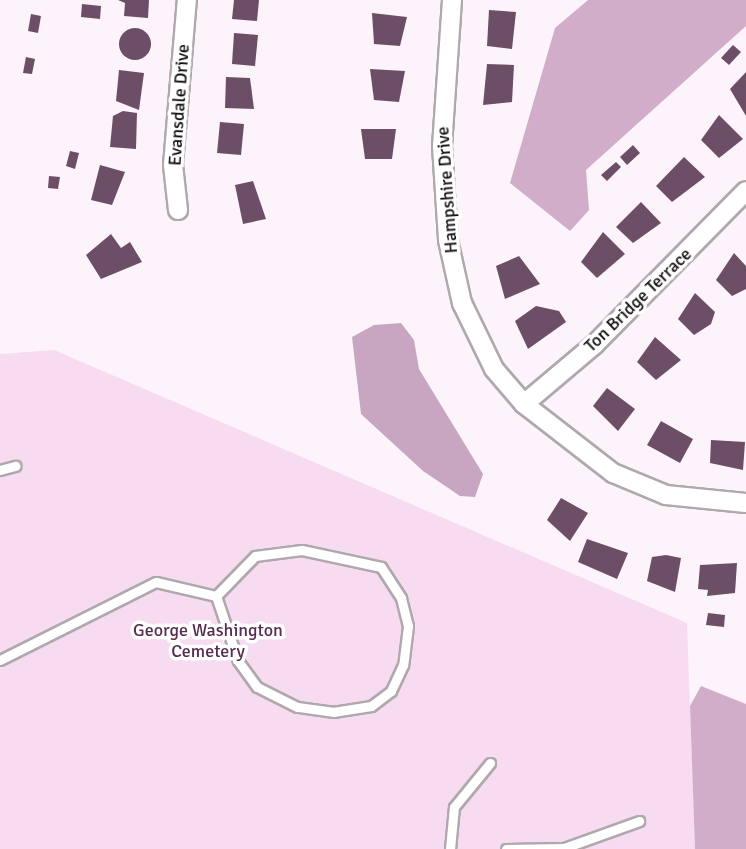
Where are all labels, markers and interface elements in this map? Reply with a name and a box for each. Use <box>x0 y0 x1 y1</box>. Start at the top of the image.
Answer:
street label: Evansdale Drive <box>164 43 194 167</box>
street label: Hampshire Drive <box>432 126 462 254</box>
street label: Ton Bridge Terrace <box>580 243 696 357</box>
park label: George Washington Cemetery <box>133 620 283 662</box>

